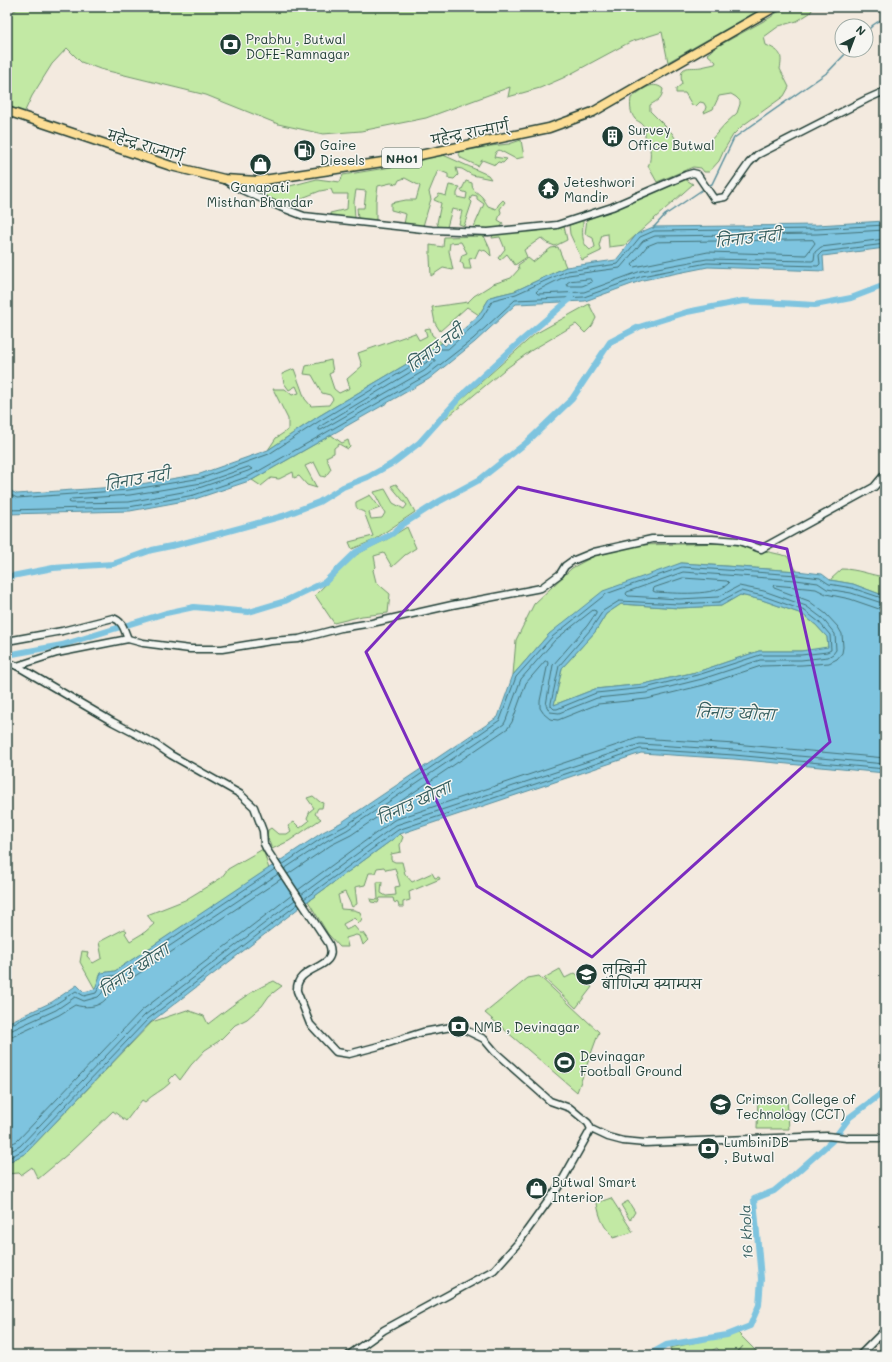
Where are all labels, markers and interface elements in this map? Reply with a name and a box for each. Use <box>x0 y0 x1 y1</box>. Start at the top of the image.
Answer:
north arrow <box>834 18 874 58</box>
text: N <box>853 22 869 39</box>
place label: Prabhu , Butwal DOFE-Ramnagar <box>246 30 350 62</box>
bank icon: Prabhu , Butwal DOFE-Ramnagar <box>217 32 243 58</box>
street label: महेन्द्र राज्मार्ग् <box>428 114 512 151</box>
place label: Survey Office Butwal <box>628 121 715 153</box>
street label: महेन्द्र राज्मार्ग् <box>104 123 188 168</box>
building icon: Survey Office Butwal <box>600 123 626 149</box>
place label: Gaire Diesels <box>320 136 365 168</box>
fuel station icon: Gaire Diesels <box>292 138 318 164</box>
road number: NH01 <box>382 148 422 168</box>
shop icon: Ganapati Misthan Bhandar <box>247 151 273 177</box>
place label: Jeteshwori Mandir <box>564 173 635 205</box>
temple icon: Jeteshwori Mandir <box>536 175 562 201</box>
place label: Ganapati Misthan Bhandar <box>207 178 313 210</box>
water label: तिनाउ नदी <box>714 224 786 251</box>
water label: तिनाउ नदी <box>402 317 470 375</box>
water label: तिनाउ नदी <box>103 462 175 494</box>
water label: तिनाउ खोला <box>695 701 779 724</box>
water label: तिनाउ खोला <box>373 775 458 828</box>
water label: तिनाउ खोला <box>95 937 176 1000</box>
place label: लुम्बिनी बाणिज्य क्याम्पस <box>601 959 703 992</box>
school or university icon: लुम्बिनी बाणिज्य क्याम्पस <box>573 962 599 988</box>
bank icon: NMB , Devinagar <box>445 1013 471 1039</box>
place label: NMB , Devinagar <box>474 1018 580 1035</box>
place label: Devinagar Football Ground <box>580 1047 682 1079</box>
sports icon: Devinagar Football Ground <box>552 1049 578 1075</box>
place label: Crimson College of Technology (CCT) <box>736 1090 857 1122</box>
school or university icon: Crimson College of Technology (CCT) <box>707 1092 733 1118</box>
place label: LumbiniDB , Butwal <box>724 1133 789 1165</box>
bank icon: LumbiniDB , Butwal <box>696 1135 722 1161</box>
place label: Butwal Smart Interior <box>552 1173 637 1205</box>
shop icon: Butwal Smart Interior <box>523 1175 549 1201</box>
water label: 16 khola <box>735 1204 757 1260</box>

